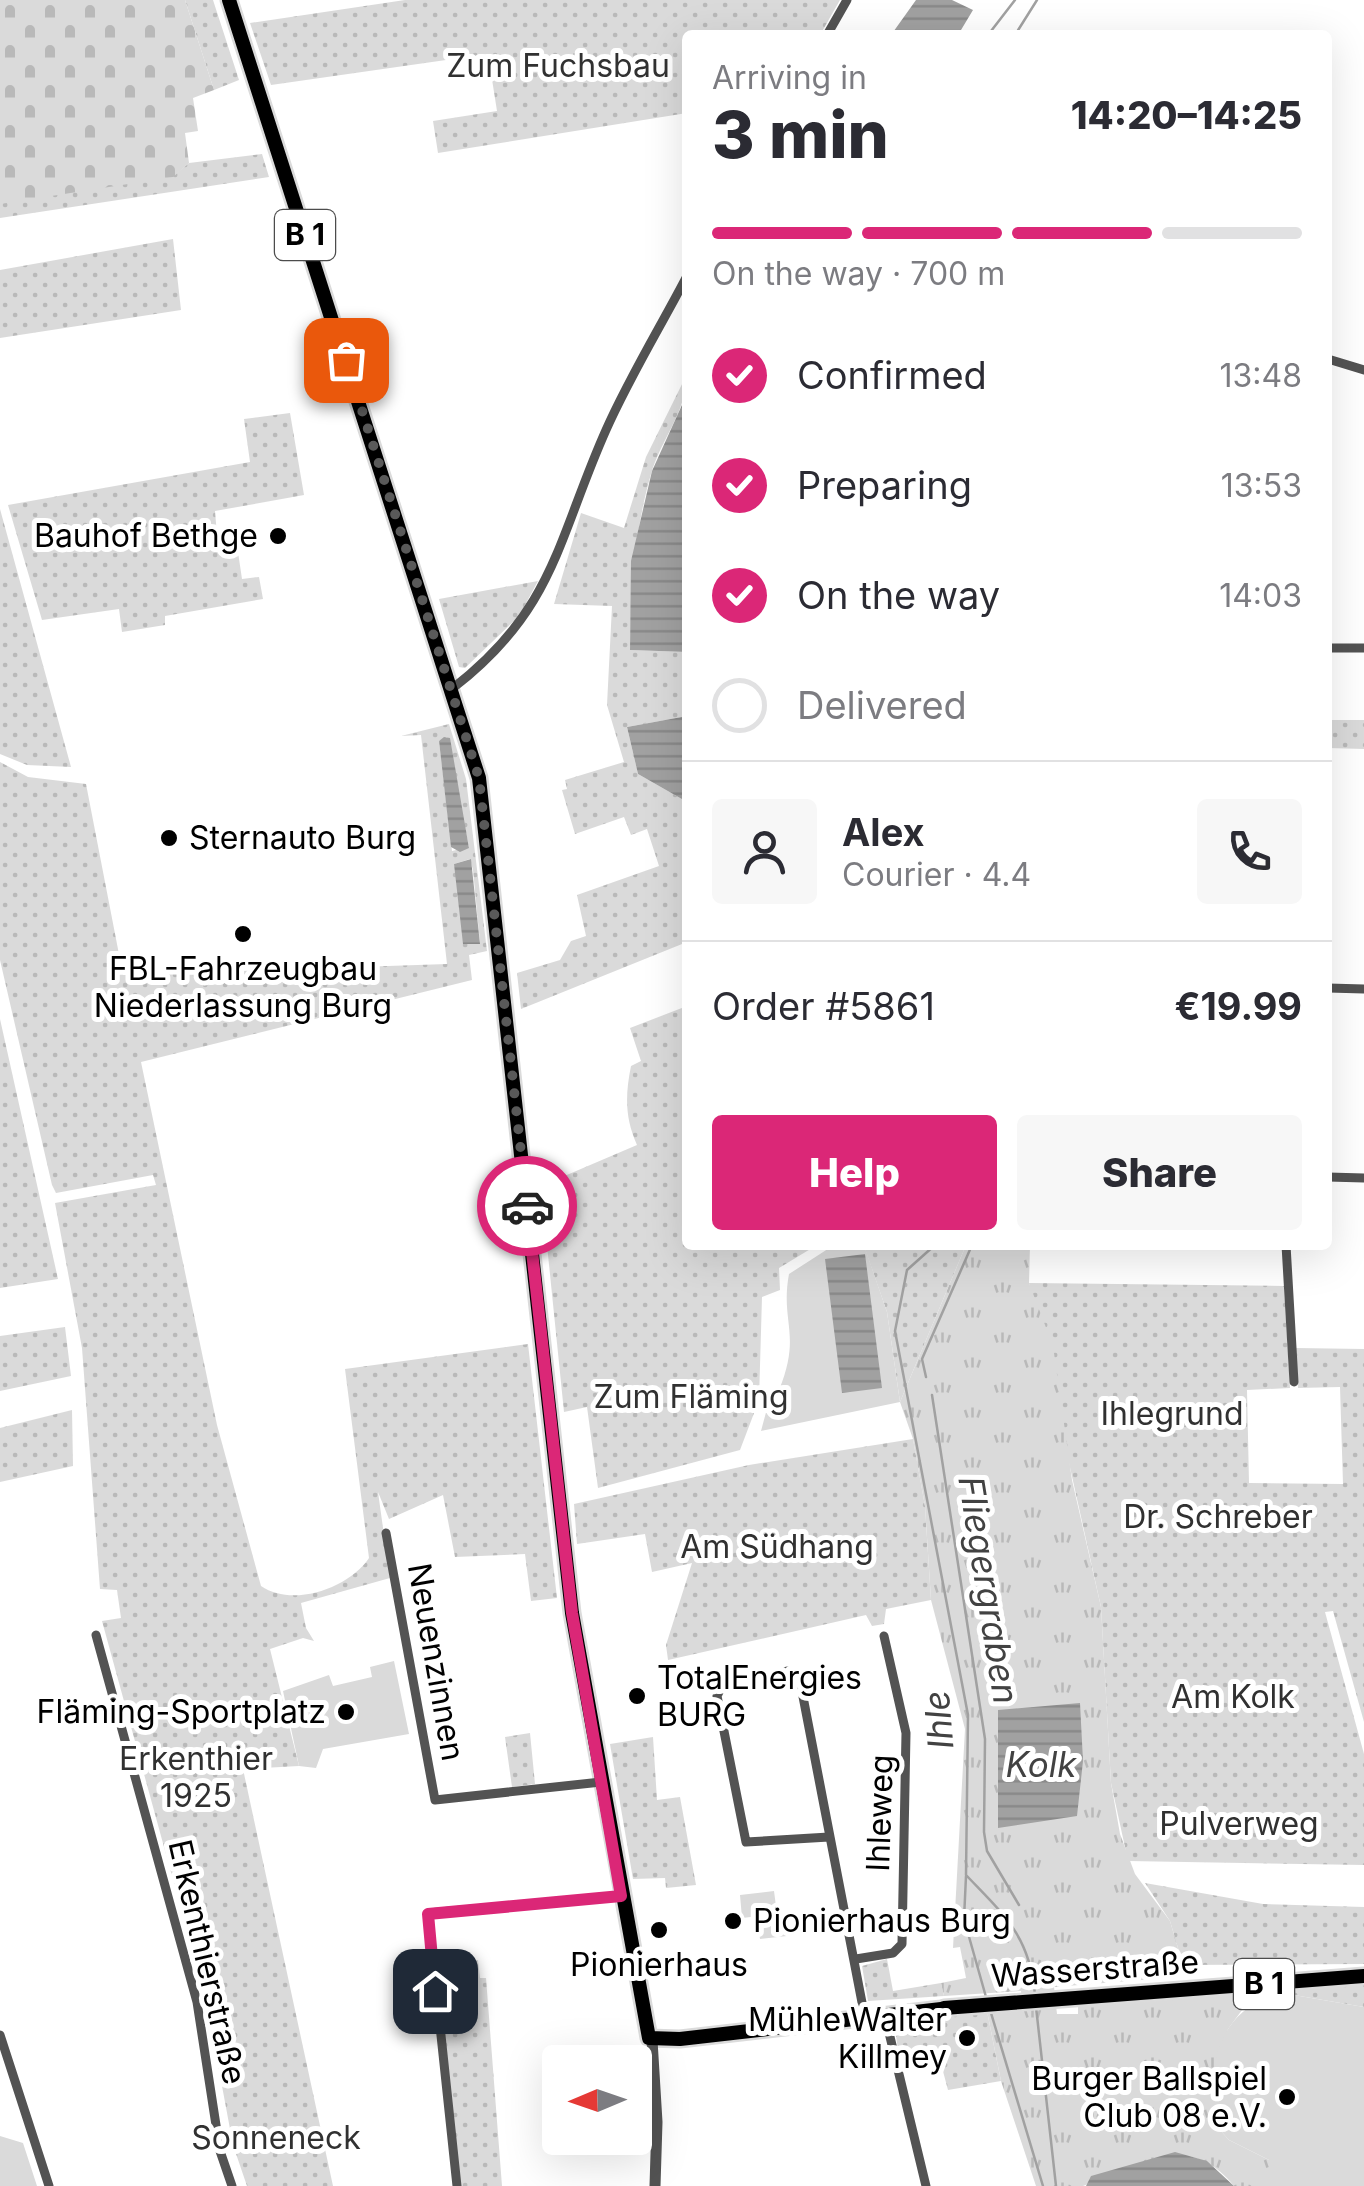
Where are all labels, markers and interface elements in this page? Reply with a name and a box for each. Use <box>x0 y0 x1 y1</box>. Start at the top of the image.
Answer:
park label: Zum Fuchsbau <box>446 46 670 85</box>
text: Arriving in <box>712 58 867 97</box>
text: 14:20–14:25 <box>1071 92 1302 138</box>
text: 3 min <box>712 95 889 174</box>
road number: B 1 <box>275 210 335 260</box>
text: On the way · 700 m <box>712 254 1005 293</box>
pin <box>304 318 389 403</box>
icon: bag <box>319 333 374 388</box>
icon: check <box>712 348 767 403</box>
text: Confirmed <box>797 352 987 398</box>
text: 13:48 <box>1220 356 1302 395</box>
icon: check <box>712 458 767 513</box>
text: Preparing <box>797 462 972 508</box>
text: 13:53 <box>1221 466 1302 505</box>
place label: Bauhof Bethge <box>34 516 258 555</box>
marker: Bauhof Bethge <box>267 525 289 547</box>
icon: check <box>712 568 767 623</box>
text: On the way <box>797 572 1000 618</box>
text: 14:03 <box>1219 576 1302 615</box>
text: Delivered <box>797 682 967 728</box>
button: person <box>712 799 817 904</box>
button: phone <box>1197 799 1302 904</box>
text: Alex <box>842 809 925 855</box>
place label: Sternauto Burg <box>189 818 416 857</box>
marker: Sternauto Burg <box>158 827 180 849</box>
text: Courier · 4.4 <box>842 855 1031 894</box>
marker: FBL-Fahrzeugbau Niederlassung Burg <box>232 923 254 945</box>
place label: FBL-Fahrzeugbau Niederlassung Burg <box>94 949 392 1025</box>
text: Order #5861 <box>712 983 935 1029</box>
text: €19.99 <box>1174 983 1302 1029</box>
button: Help <box>712 1115 997 1230</box>
button: Share <box>1017 1115 1302 1230</box>
courier <box>477 1156 577 1256</box>
icon: car <box>500 1179 555 1234</box>
park label: Zum Fläming <box>594 1377 789 1416</box>
park label: Ihlegrund <box>1100 1394 1244 1433</box>
water label: Fliegergraben <box>950 1473 1028 1707</box>
park label: Dr. Schreber <box>1123 1497 1313 1536</box>
park label: Am Südhang <box>680 1527 874 1566</box>
street label: Neuenzinnen <box>400 1560 473 1764</box>
place label: TotalEnergies BURG <box>657 1658 862 1734</box>
park label: Am Kolk <box>1171 1677 1295 1716</box>
marker: TotalEnergies BURG <box>626 1685 648 1707</box>
water label: Ihle <box>915 1689 961 1751</box>
place label: Fläming-Sportplatz <box>37 1692 326 1731</box>
marker: Fläming-Sportplatz <box>335 1701 357 1723</box>
park label: Erkenthier 1925 <box>119 1739 273 1815</box>
water label: Kolk <box>1006 1743 1077 1785</box>
street label: Ihleweg <box>858 1754 901 1872</box>
park label: Pulverweg <box>1159 1804 1319 1843</box>
street label: Erkenthierstraße <box>160 1836 255 2088</box>
place label: Pionierhaus Burg <box>753 1901 1011 1940</box>
marker: Pionierhaus Burg <box>722 1910 744 1932</box>
marker: Pionierhaus <box>648 1919 670 1941</box>
street label: Wasserstraße <box>990 1942 1200 1995</box>
place label: Pionierhaus <box>570 1945 748 1984</box>
pin <box>393 1949 478 2034</box>
road number: B 1 <box>1234 1959 1294 2009</box>
icon: home <box>408 1964 463 2019</box>
place label: Mühle Walter Killmey <box>748 2000 947 2076</box>
marker: Mühle Walter Killmey <box>956 2027 978 2049</box>
north arrow <box>542 2045 652 2155</box>
map controls <box>542 2045 652 2155</box>
place label: Burger Ballspiel Club 08 e.V. <box>1031 2059 1267 2135</box>
marker: Burger Ballspiel Club 08 e.V. <box>1276 2086 1298 2108</box>
park label: Sonneneck <box>191 2118 361 2157</box>

